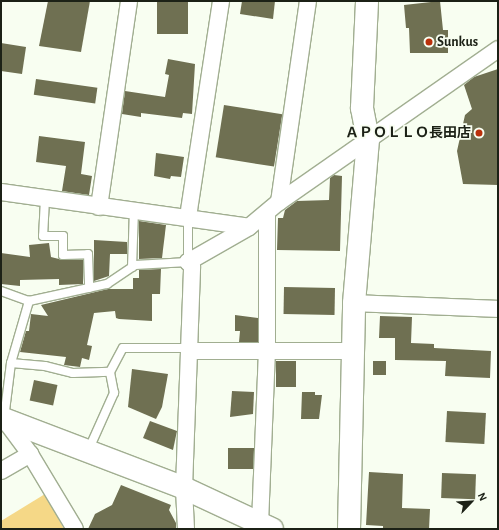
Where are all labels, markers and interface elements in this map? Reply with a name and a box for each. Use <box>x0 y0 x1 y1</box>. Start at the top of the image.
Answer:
place label: Sunkus <box>437 34 478 50</box>
marker: Sunkus <box>424 37 434 47</box>
place label: ＡＰＯＬＬＯ長田店 <box>345 125 471 141</box>
marker: ＡＰＯＬＬＯ長田店 <box>474 128 484 138</box>
north arrow <box>451 482 491 522</box>
text: N <box>476 491 489 503</box>

